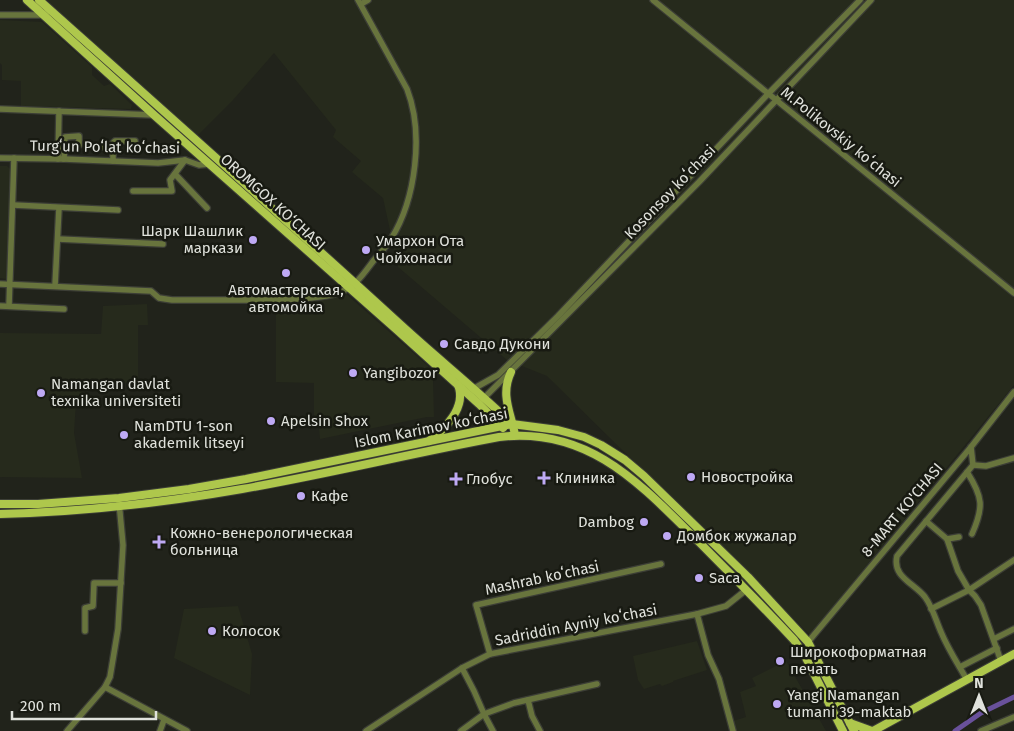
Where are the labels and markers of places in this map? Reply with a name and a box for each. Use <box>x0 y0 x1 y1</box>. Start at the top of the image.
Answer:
place label: Шарк Шашлик маркази <box>141 222 243 257</box>
place label: Умархон Ота Чойхонаси <box>376 232 464 267</box>
marker: Шарк Шашлик маркази <box>247 234 259 246</box>
marker: Умархон Ота Чойхонаси <box>360 244 372 256</box>
marker: Автомастерская, автомойка <box>280 267 292 279</box>
place label: Автомастерская, автомойка <box>228 281 344 316</box>
place label: Савдо Дукони <box>454 335 551 353</box>
marker: Савдо Дукони <box>438 338 450 350</box>
place label: Yangibozor <box>363 364 438 382</box>
marker: Yangibozor <box>347 367 359 379</box>
place label: Namangan davlat texnika universiteti <box>51 375 181 410</box>
marker: Namangan davlat texnika universiteti <box>35 387 47 399</box>
place label: Apelsin Shox <box>281 412 369 430</box>
marker: Apelsin Shox <box>265 415 277 427</box>
place label: NamDTU 1-son akademik litseyi <box>134 417 244 452</box>
marker: NamDTU 1-son akademik litseyi <box>118 429 130 441</box>
place label: Новостройка <box>701 468 793 486</box>
place label: Клиника <box>555 469 615 487</box>
place label: Глобус <box>466 470 513 488</box>
marker: Клиника <box>537 471 551 485</box>
marker: Новостройка <box>685 471 697 483</box>
marker: Глобус <box>450 473 462 485</box>
place label: Кафе <box>311 487 348 505</box>
marker: Кафе <box>295 490 307 502</box>
place label: Dambog <box>578 513 634 531</box>
marker: Dambog <box>638 516 650 528</box>
place label: Кожно-венерологическая больница <box>170 524 353 559</box>
place label: Домбок жужалар <box>676 527 797 545</box>
marker: Домбок жужалар <box>661 530 673 542</box>
marker: Кожно-венерологическая больница <box>152 535 166 549</box>
place label: Saca <box>709 569 741 587</box>
marker: Saca <box>693 572 705 584</box>
place label: Колосок <box>222 622 280 640</box>
marker: Колосок <box>206 625 218 637</box>
place label: Широкоформатная печать <box>790 643 927 678</box>
marker: Широкоформатная печать <box>774 655 786 667</box>
place label: Yangi Namangan tumani 39-maktab <box>787 686 911 721</box>
marker: Yangi Namangan tumani 39-maktab <box>771 698 783 710</box>

